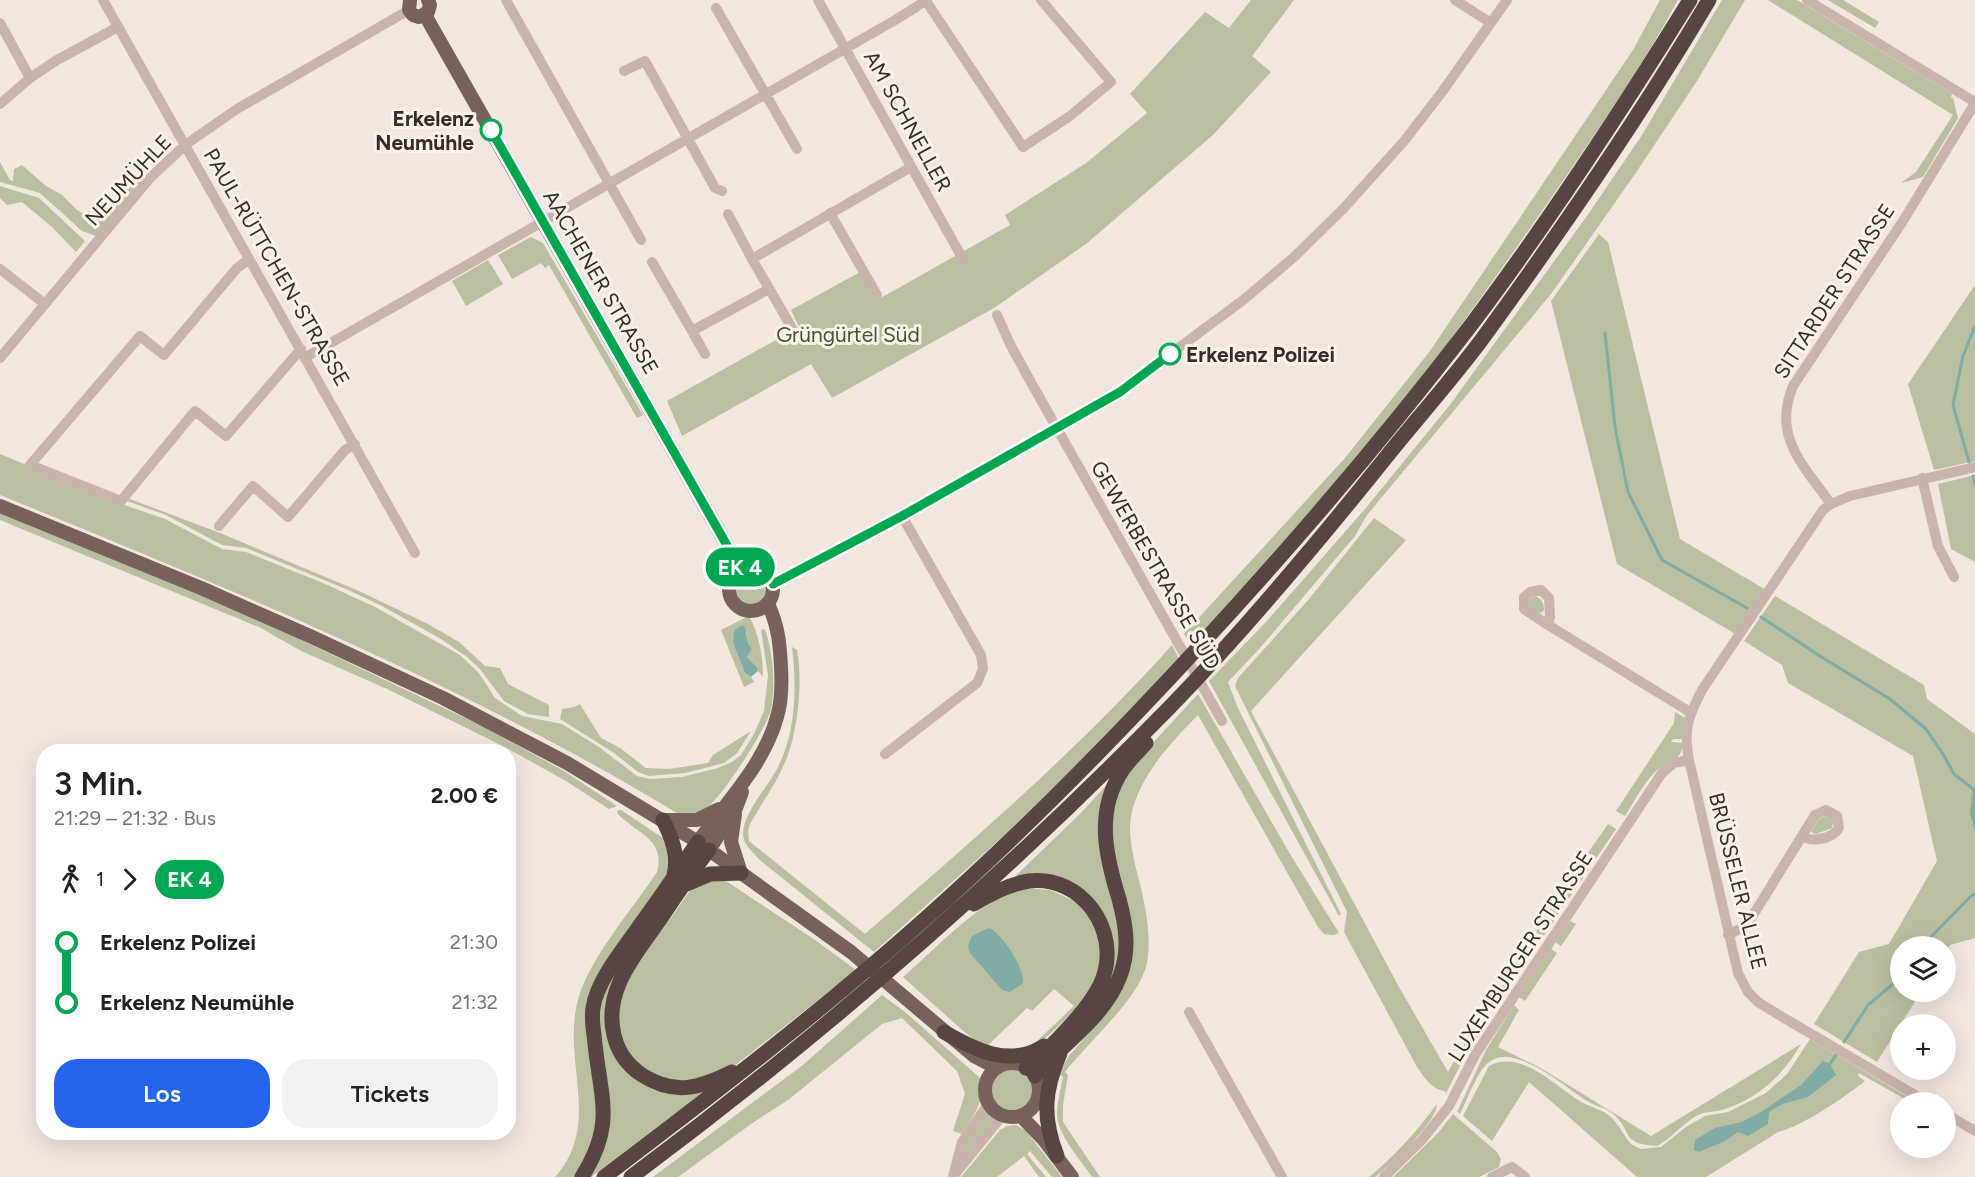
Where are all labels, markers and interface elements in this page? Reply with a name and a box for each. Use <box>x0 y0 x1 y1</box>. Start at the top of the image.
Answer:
street label: AM SCHNELLER <box>859 46 957 196</box>
place label: Erkelenz Neumühle <box>375 106 474 155</box>
marker: Erkelenz Neumühle <box>480 119 502 141</box>
street label: NEUMÜHLE <box>80 129 176 231</box>
street label: PAUL-RÜTTCHEN-STRASSE <box>199 144 355 390</box>
street label: AACHENER STRASSE <box>538 185 664 379</box>
street label: SITTARDER STRASSE <box>1768 199 1900 383</box>
park label: Grüngürtel Süd <box>776 322 920 347</box>
place label: Erkelenz Polizei <box>1186 342 1335 367</box>
marker: Erkelenz Polizei <box>1159 343 1181 365</box>
street label: GEWERBESTRASSE SÜD <box>1086 456 1226 674</box>
line badge: EK 4 <box>698 548 782 586</box>
text: EK 4 <box>718 555 762 580</box>
text: 3 Min. <box>54 764 143 803</box>
text: 2.00 € <box>431 782 498 809</box>
street label: BRÜSSELER ALLEE <box>1704 790 1772 972</box>
text: 21:29 – 21:32 · Bus <box>54 806 216 830</box>
street label: LUXEMBURGER STRASSE <box>1442 846 1598 1066</box>
icon: walk <box>54 863 87 896</box>
icon: forward <box>113 863 146 896</box>
text: 1 <box>96 867 104 891</box>
text: EK 4 <box>167 867 212 892</box>
text: Erkelenz Polizei <box>100 929 256 956</box>
text: 21:30 <box>450 930 498 954</box>
map controls <box>1890 936 1956 1158</box>
button: layers <box>1890 936 1956 1002</box>
text: Erkelenz Neumühle <box>100 989 294 1016</box>
text: 21:32 <box>451 990 498 1014</box>
button: + <box>1890 1014 1956 1080</box>
button: Los <box>54 1059 270 1128</box>
button: Tickets <box>282 1059 498 1128</box>
button: − <box>1890 1092 1956 1158</box>

